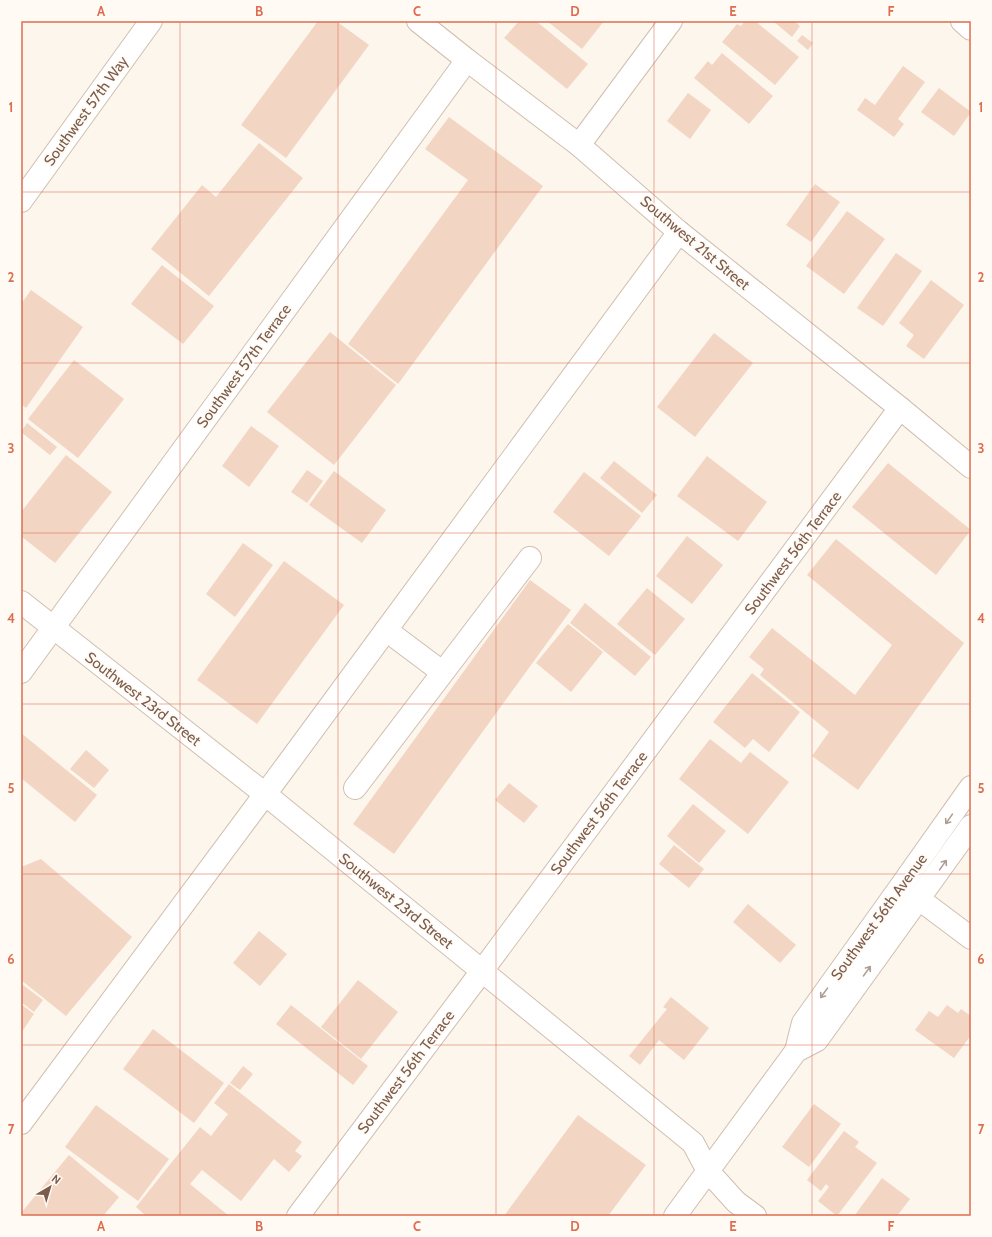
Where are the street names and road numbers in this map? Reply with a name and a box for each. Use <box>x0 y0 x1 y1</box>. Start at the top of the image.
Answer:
street label: Southwest 57th Way <box>40 52 132 169</box>
street label: Southwest 21st Street <box>637 192 753 294</box>
street label: Southwest 57th Terrace <box>193 300 295 431</box>
street label: Southwest 56th Terrace <box>741 488 845 618</box>
street label: Southwest 23rd Street <box>82 648 204 750</box>
street label: Southwest 56th Terrace <box>547 748 651 878</box>
street label: Southwest 23rd Street <box>335 849 457 953</box>
street label: Southwest 56th Avenue <box>827 850 931 984</box>
street label: Southwest 56th Terrace <box>354 1007 458 1137</box>

